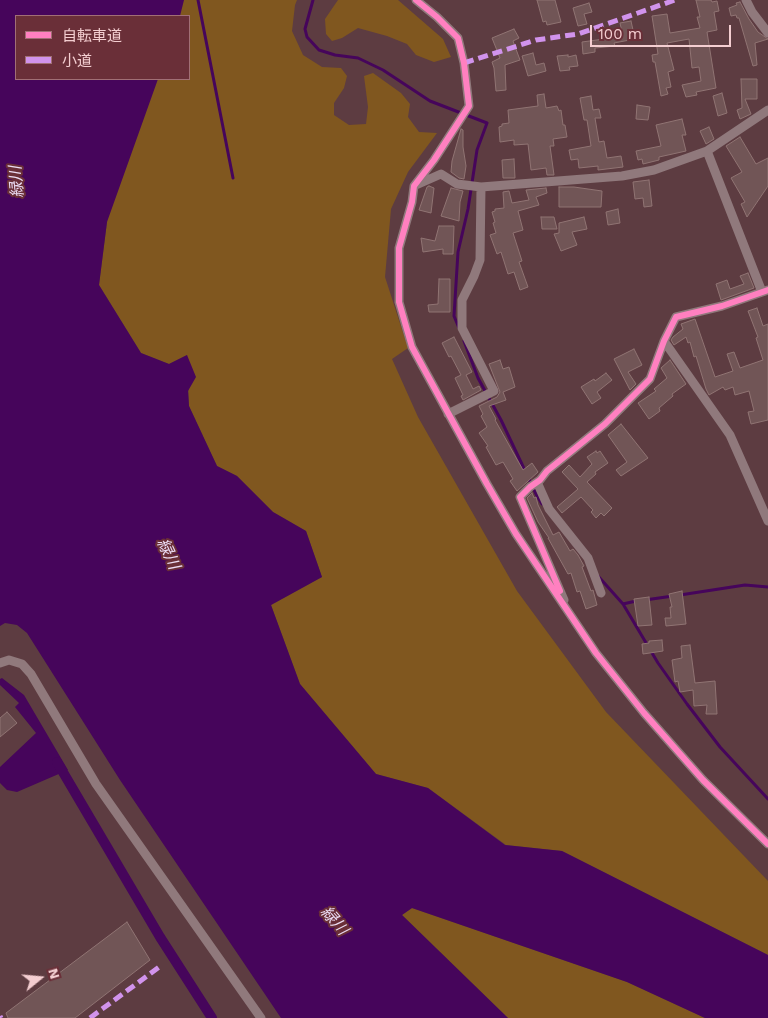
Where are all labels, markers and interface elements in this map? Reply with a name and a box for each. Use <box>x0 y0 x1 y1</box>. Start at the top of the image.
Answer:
legend <box>15 15 190 80</box>
scale bar <box>593 15 734 47</box>
text: 100 m <box>598 25 642 43</box>
text: 自転車道 <box>62 27 122 45</box>
text: 小道 <box>62 52 92 70</box>
water label: 緑川 <box>6 165 28 199</box>
water label: 緑川 <box>153 535 183 573</box>
water label: 緑川 <box>316 903 352 939</box>
north arrow <box>15 953 65 1003</box>
text: N <box>45 966 64 981</box>

